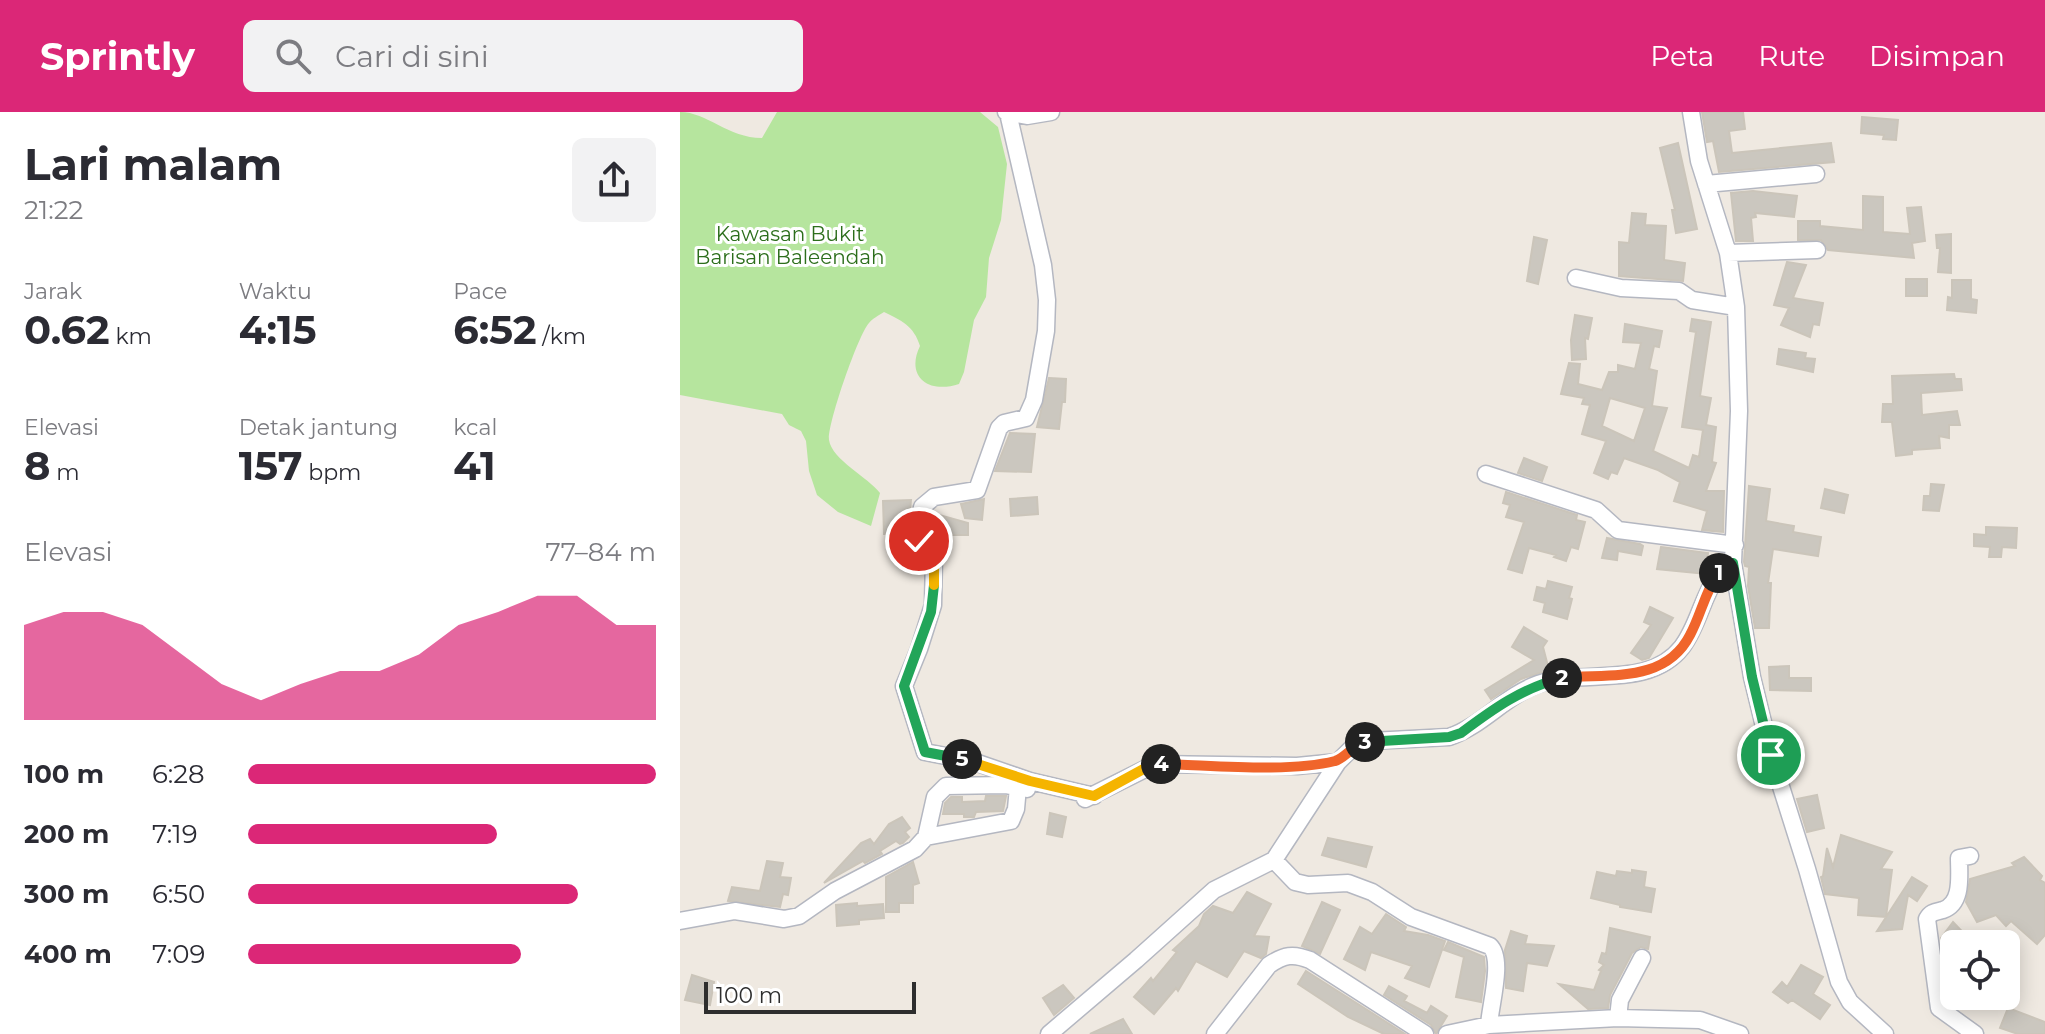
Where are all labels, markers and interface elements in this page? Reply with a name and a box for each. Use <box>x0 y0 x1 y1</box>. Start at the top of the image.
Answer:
search box <box>243 20 803 92</box>
text: Sprintly <box>40 33 195 80</box>
icon: search <box>271 34 315 78</box>
text: Cari di sini <box>335 38 489 75</box>
text: Peta <box>1650 39 1714 73</box>
text: Rute <box>1758 39 1825 73</box>
text: Disimpan <box>1869 39 2005 73</box>
text: Lari malam <box>24 137 282 191</box>
button: share <box>572 138 656 222</box>
text: 21:22 <box>24 194 83 226</box>
park label: Kawasan Bukit Barisan Baleendah <box>695 222 885 269</box>
text: Jarak <box>24 278 82 305</box>
text: Waktu <box>239 278 312 305</box>
text: Pace <box>453 278 507 305</box>
text: 0.62 <box>24 305 110 354</box>
text: 4:15 <box>239 305 317 354</box>
text: 6:52 <box>453 305 537 354</box>
text: km <box>110 323 152 350</box>
text: /km <box>537 323 586 350</box>
text: Elevasi <box>24 414 99 441</box>
text: Detak jantung <box>239 414 398 441</box>
text: kcal <box>453 414 497 441</box>
text: 8 <box>24 441 50 490</box>
text: 157 <box>239 441 302 490</box>
text: 41 <box>453 441 496 490</box>
text: m <box>50 459 80 486</box>
text: bpm <box>302 459 361 486</box>
pin <box>885 507 953 575</box>
icon: check <box>897 519 941 563</box>
text: Elevasi <box>24 536 112 568</box>
text: 77–84 m <box>545 536 656 568</box>
pin: 1 <box>1699 553 1739 593</box>
text: 1 <box>1715 559 1723 586</box>
pin: 2 <box>1542 658 1582 698</box>
text: 2 <box>1556 664 1568 691</box>
pin <box>1737 721 1805 789</box>
pin: 3 <box>1345 722 1385 762</box>
text: 3 <box>1358 728 1372 755</box>
icon: arrive <box>1749 733 1793 777</box>
pin: 5 <box>942 739 982 779</box>
pin: 4 <box>1141 744 1181 784</box>
text: 5 <box>955 745 969 772</box>
text: 4 <box>1153 750 1169 777</box>
text: 100 m <box>24 758 104 790</box>
text: 6:28 <box>152 758 205 790</box>
text: 200 m <box>24 818 109 850</box>
text: 7:19 <box>152 818 198 850</box>
text: 300 m <box>24 878 109 910</box>
text: 6:50 <box>152 878 205 910</box>
map controls <box>1940 930 2020 1010</box>
button: locate <box>1940 930 2020 1010</box>
text: 400 m <box>24 938 112 970</box>
text: 7:09 <box>152 938 205 970</box>
scale bar <box>704 978 916 1014</box>
text: 100 m <box>716 982 782 1009</box>

